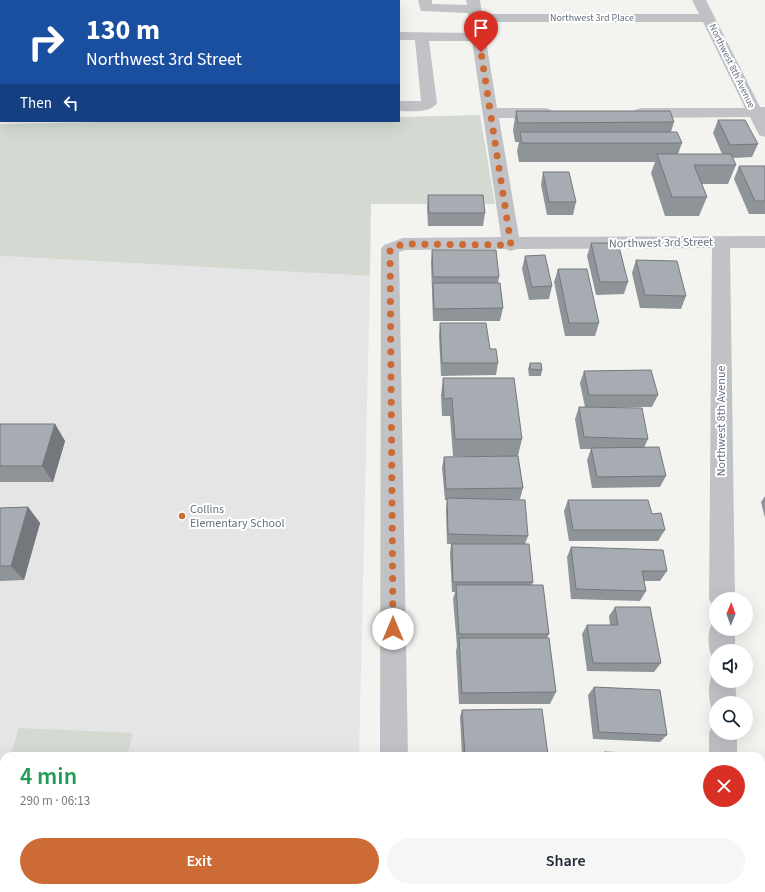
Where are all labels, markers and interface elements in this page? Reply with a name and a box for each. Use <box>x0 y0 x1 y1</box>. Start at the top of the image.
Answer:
text: 130 m <box>86 10 160 50</box>
pin <box>464 11 498 52</box>
street label: Northwest 3rd Place <box>550 11 634 25</box>
icon: right <box>20 16 72 68</box>
icon: arrive <box>470 17 492 39</box>
street label: Northwest 8th Avenue <box>705 21 759 111</box>
text: Northwest 3rd Street <box>86 47 242 72</box>
icon: left <box>60 92 82 114</box>
text: Then <box>20 93 52 114</box>
street label: Northwest 3rd Street <box>609 234 713 252</box>
street label: Northwest 8th Avenue <box>713 366 730 476</box>
place label: Collins Elementary School <box>190 501 285 532</box>
marker: Collins Elementary School <box>177 511 187 521</box>
north arrow <box>709 592 753 636</box>
map controls <box>709 592 753 740</box>
position arrow <box>372 608 414 650</box>
button: sound <box>709 644 753 688</box>
button: search <box>709 696 753 740</box>
text: 4 min <box>20 759 77 794</box>
button: close <box>703 765 745 807</box>
text: 290 m · 06:13 <box>20 792 90 810</box>
button: Exit <box>20 838 379 884</box>
button: Share <box>387 838 745 884</box>

